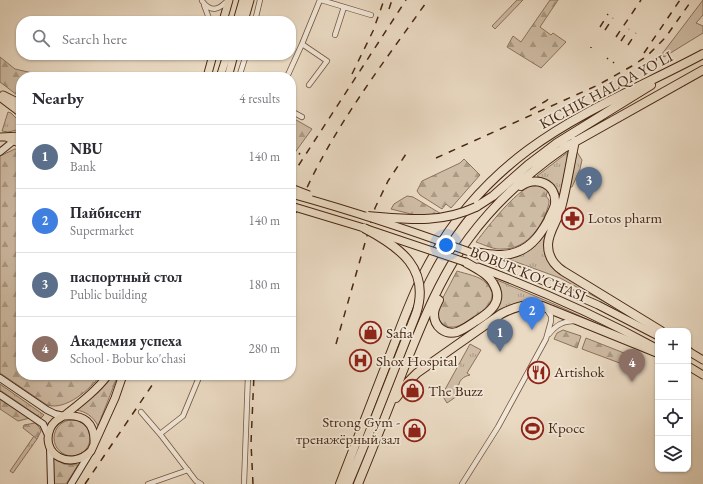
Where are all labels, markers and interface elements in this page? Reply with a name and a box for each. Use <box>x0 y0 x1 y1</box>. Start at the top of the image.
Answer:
search box <box>16 16 296 60</box>
icon: search <box>30 27 52 49</box>
text: Search here <box>62 29 127 48</box>
street label: KICHIK HALQA YO'LI <box>536 46 676 133</box>
text: Nearby <box>32 87 84 109</box>
text: 4 results <box>239 90 280 107</box>
text: NBU <box>70 139 103 158</box>
text: 1 <box>42 148 48 165</box>
text: 140 m <box>249 148 280 165</box>
text: Bank <box>70 158 96 175</box>
pin: 3 <box>576 167 602 200</box>
text: Пайбисент <box>70 203 141 222</box>
pharmacy icon: Lotos pharm <box>559 205 585 231</box>
place label: Lotos pharm <box>588 208 662 227</box>
text: 2 <box>42 212 48 229</box>
text: 140 m <box>249 212 280 229</box>
text: Supermarket <box>70 222 134 239</box>
your location <box>436 235 456 255</box>
street label: BOBUR KO'CHASI <box>467 242 589 306</box>
text: паспортный стол <box>70 267 182 286</box>
text: 3 <box>42 276 48 293</box>
text: 180 m <box>249 276 280 293</box>
text: Public building <box>70 286 147 303</box>
pin: 2 <box>519 297 545 330</box>
pin: 1 <box>487 319 513 352</box>
shop icon: Safia <box>358 320 384 346</box>
place label: Safia <box>386 323 413 342</box>
map controls <box>655 328 691 472</box>
button: + <box>655 328 691 364</box>
text: Академия успеха <box>70 331 182 350</box>
text: 4 <box>42 340 48 357</box>
text: 280 m <box>249 340 280 357</box>
hospital icon: Shox Hospital <box>348 348 374 374</box>
pin: 4 <box>619 349 645 382</box>
text: School · Bobur ko'chasi <box>70 350 186 367</box>
place label: Shox Hospital <box>376 351 458 370</box>
restaurant icon: Artishok <box>525 359 551 385</box>
place label: Artishok <box>553 362 606 381</box>
button: − <box>655 364 691 400</box>
shop icon: The Buzz <box>400 378 426 404</box>
place label: The Buzz <box>428 381 483 400</box>
button: locate <box>655 400 691 436</box>
place label: Strong Gym - тренажёрный зал <box>296 412 400 448</box>
sports icon: Кросс <box>519 415 545 441</box>
shop icon: Strong Gym - тренажёрный зал <box>402 418 428 444</box>
place label: Кросс <box>548 418 585 437</box>
button: layers <box>655 436 691 472</box>

